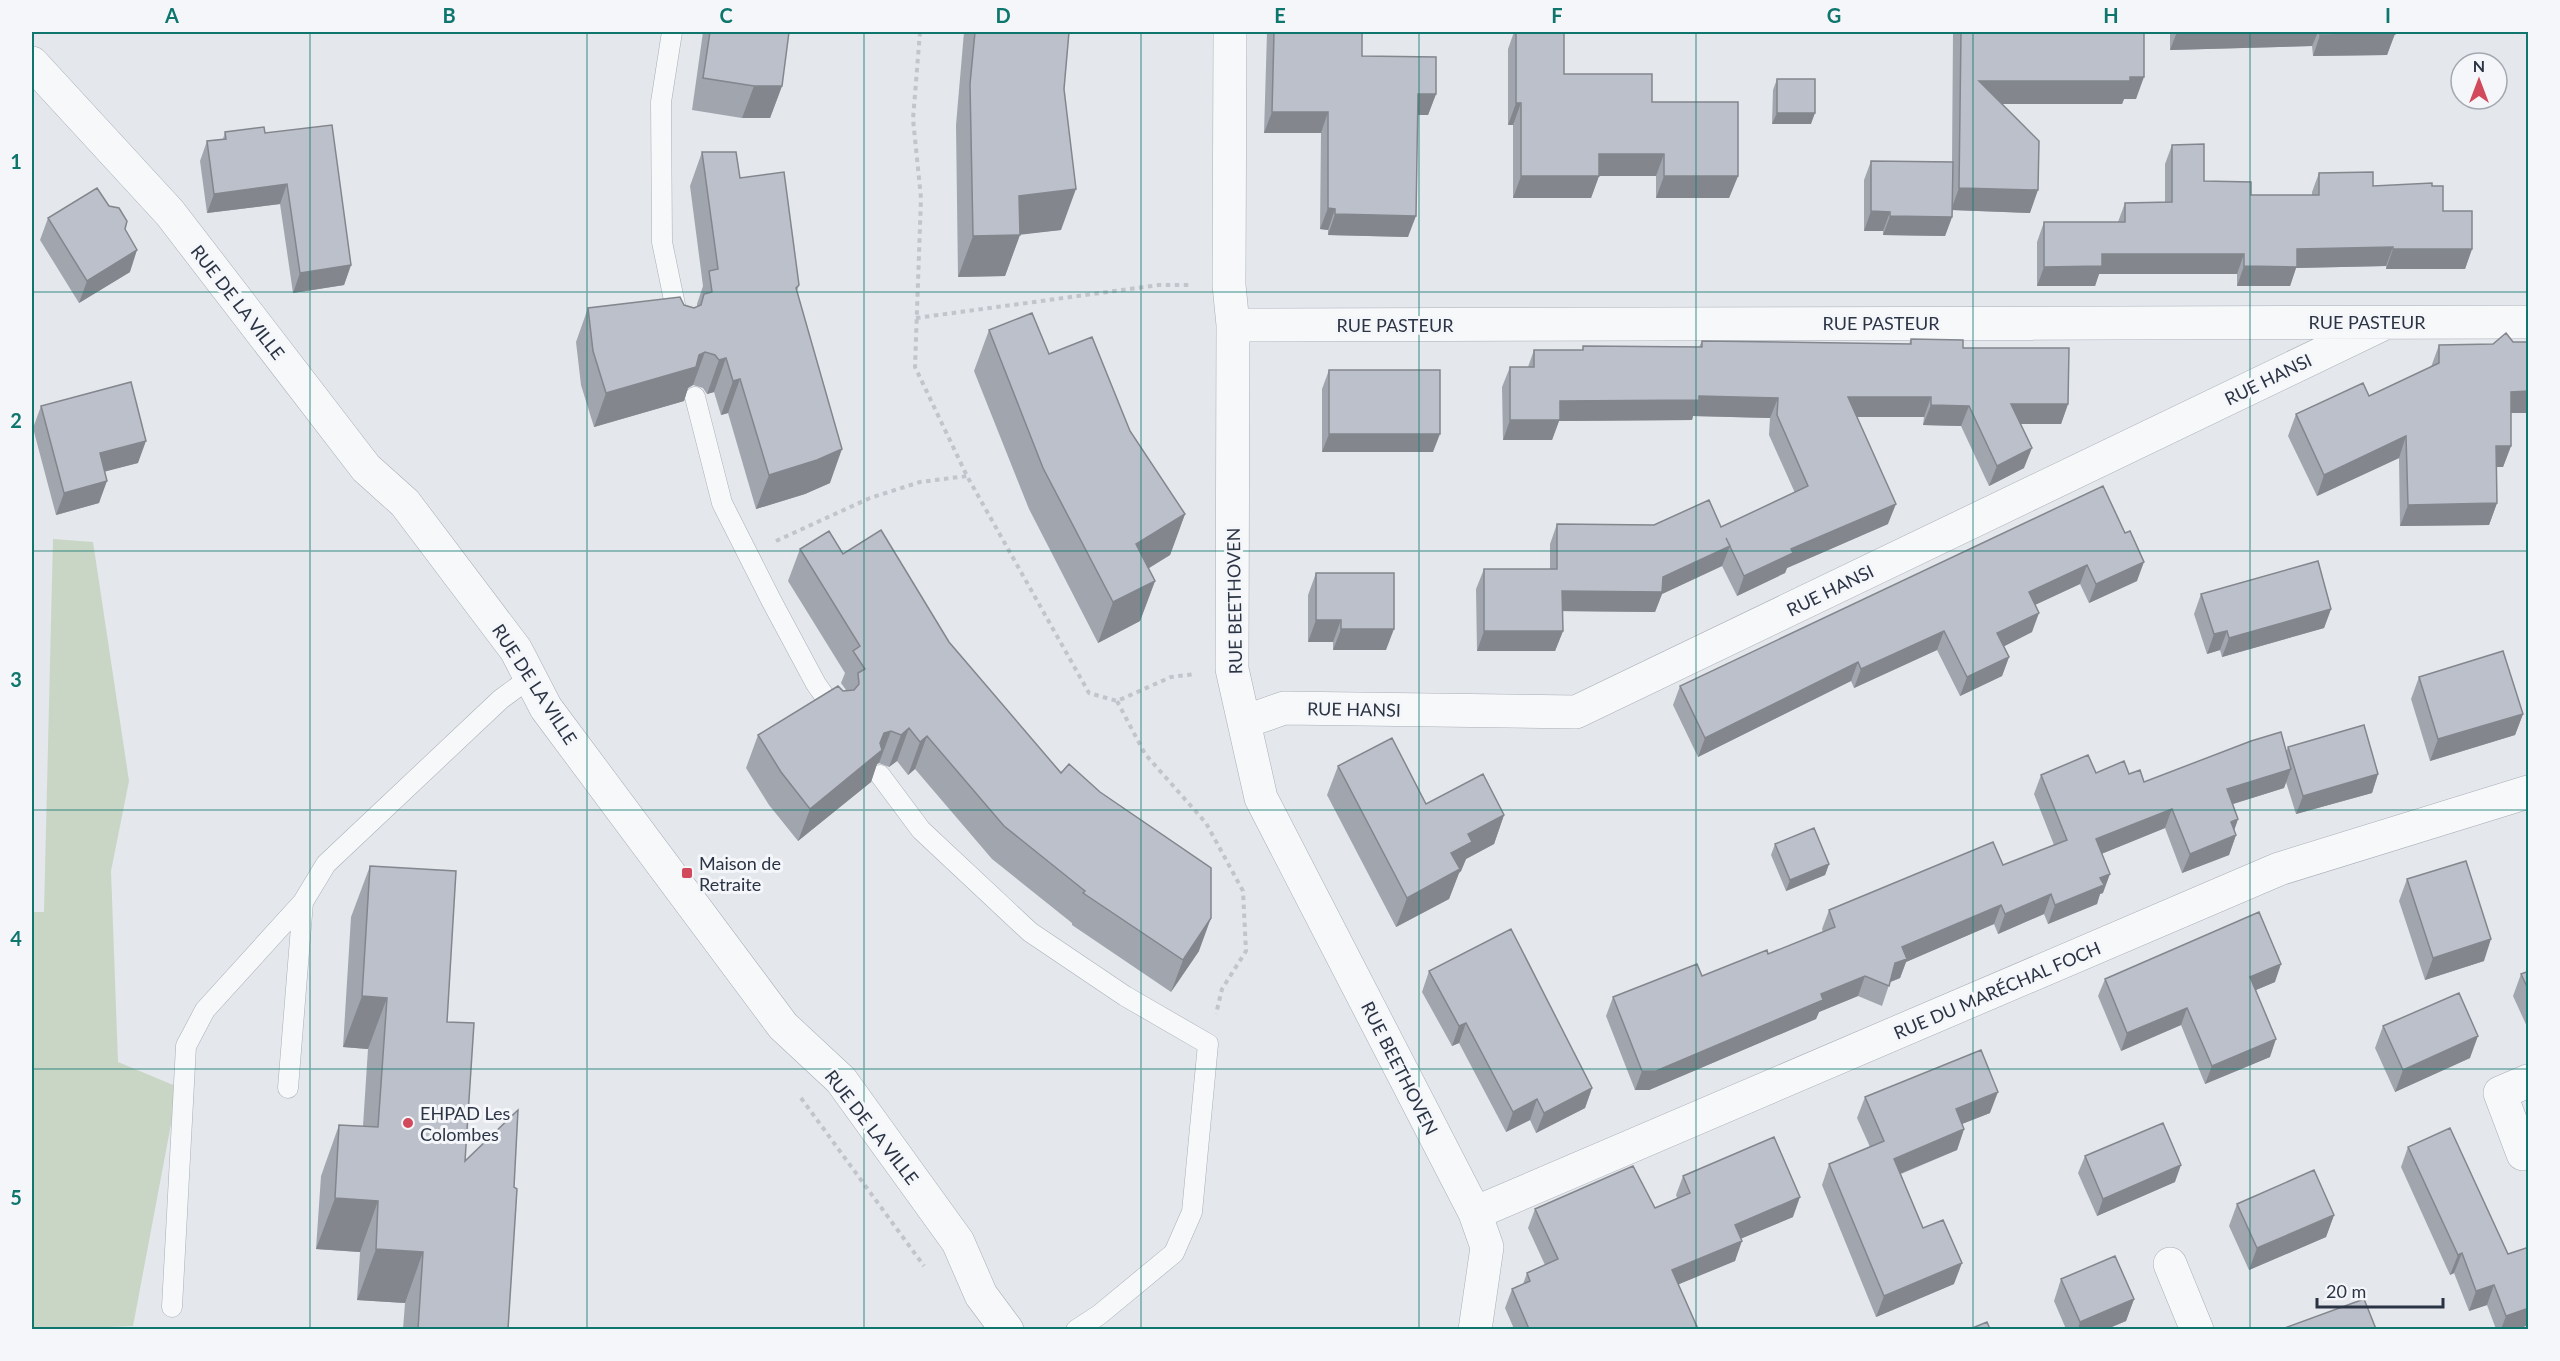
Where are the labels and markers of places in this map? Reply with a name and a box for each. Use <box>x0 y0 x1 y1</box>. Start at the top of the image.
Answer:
place label: Maison de Retraite <box>699 852 781 895</box>
marker: Maison de Retraite <box>680 866 694 880</box>
place label: EHPAD Les Colombes <box>420 1102 511 1145</box>
marker: EHPAD Les Colombes <box>401 1116 415 1130</box>

